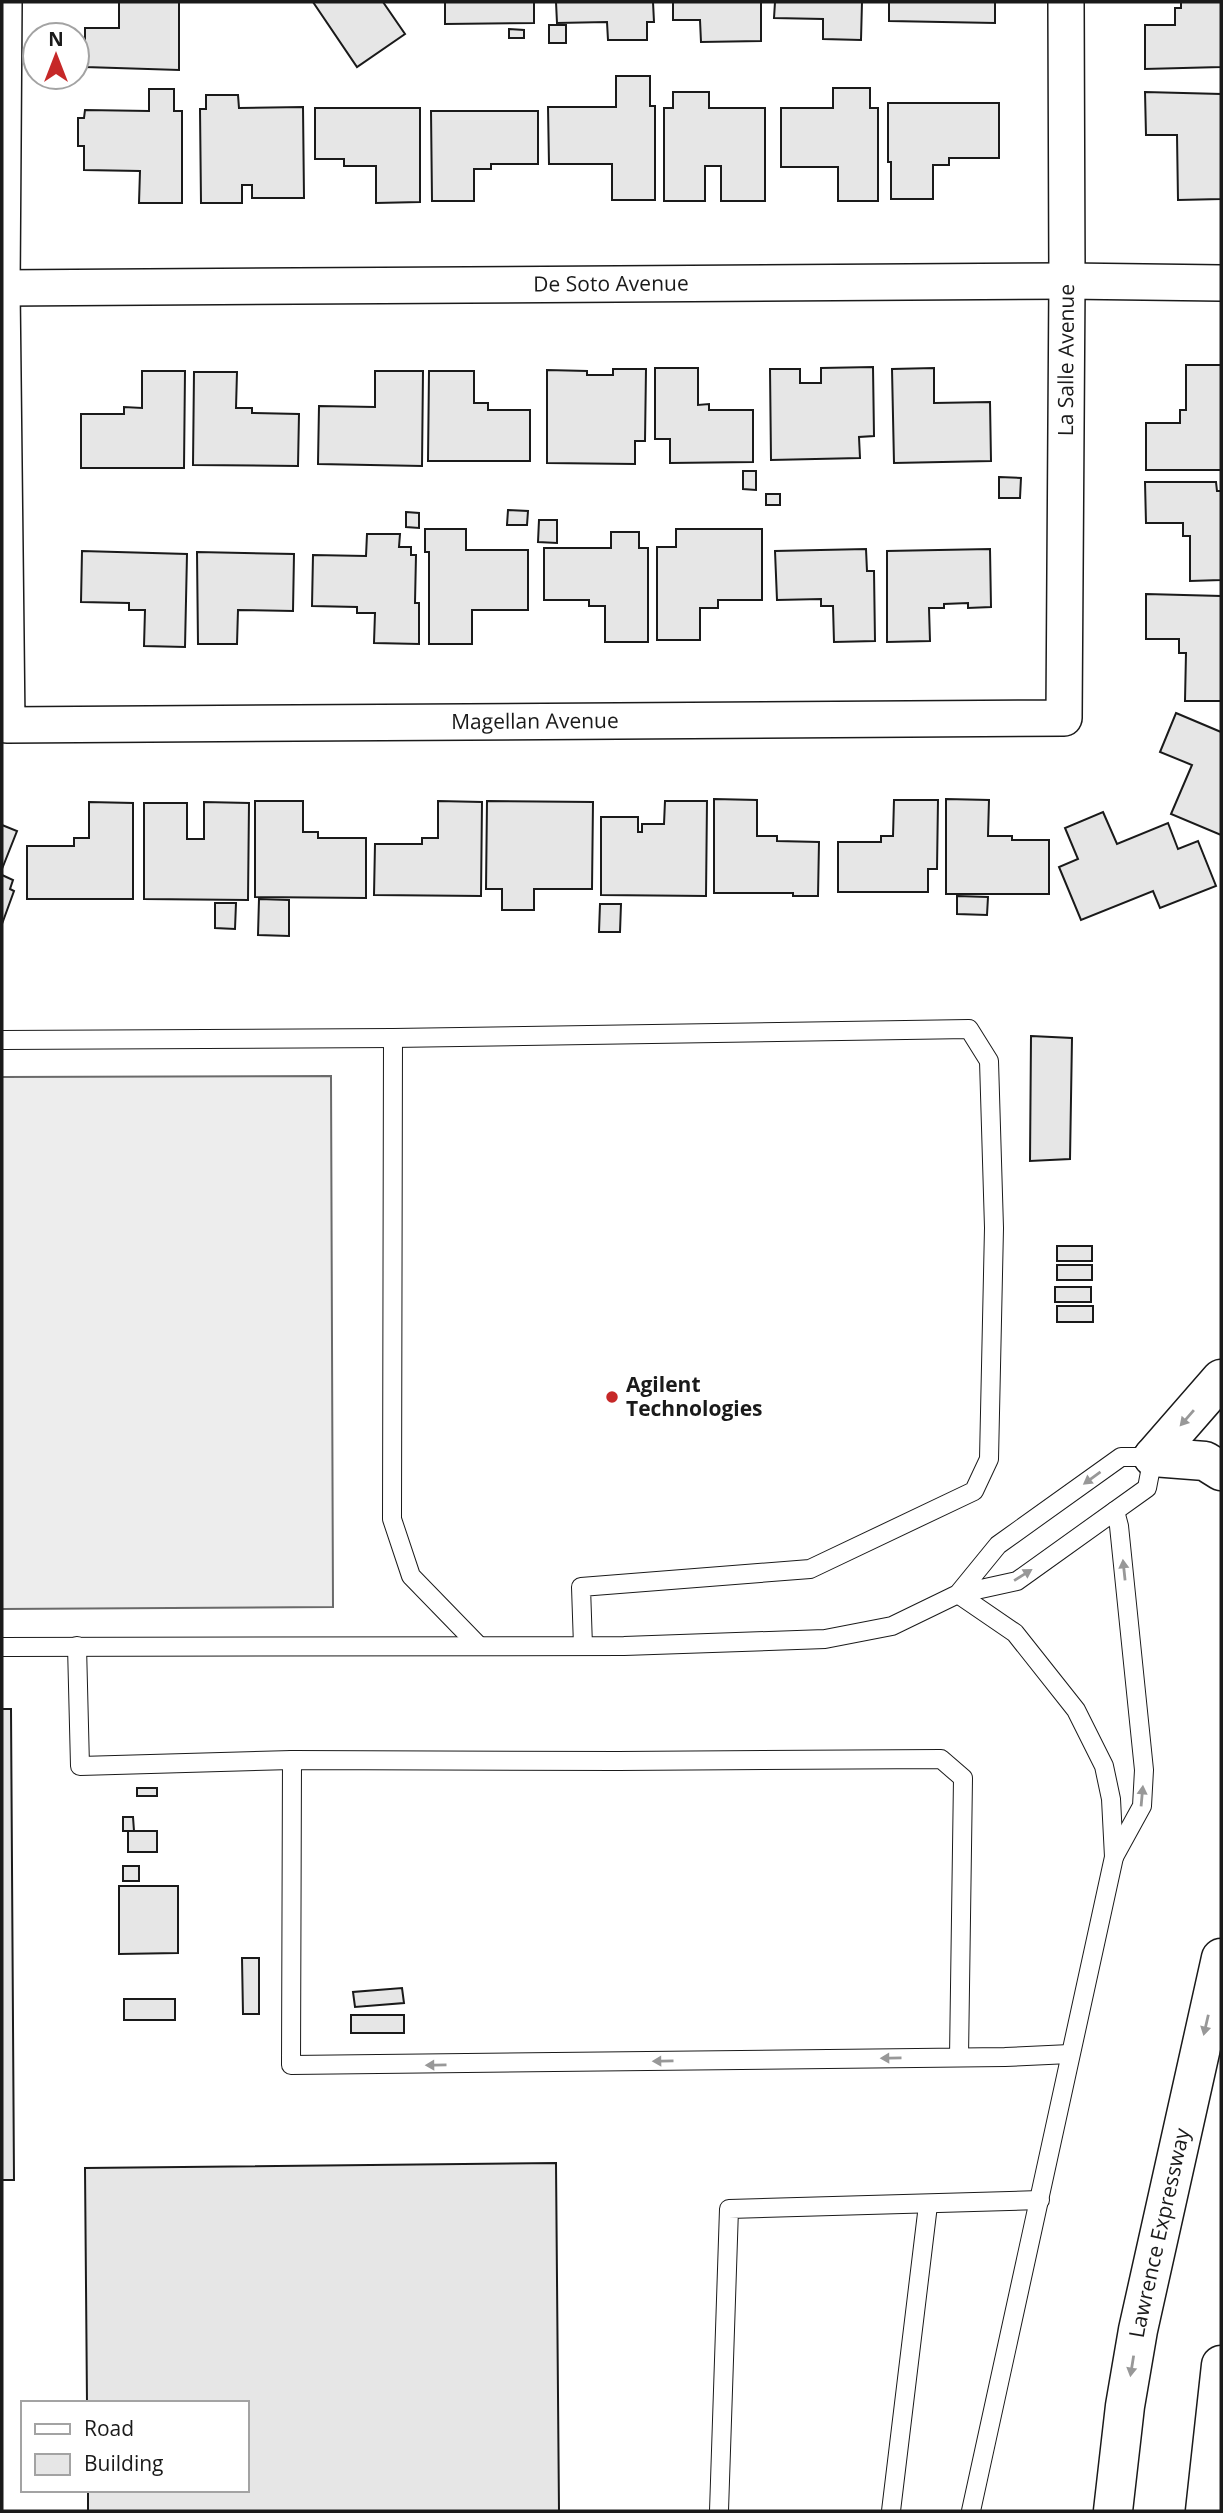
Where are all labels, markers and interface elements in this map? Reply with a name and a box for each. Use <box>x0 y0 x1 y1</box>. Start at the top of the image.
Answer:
north arrow <box>21 21 91 91</box>
text: N <box>48 26 64 52</box>
street label: De Soto Avenue <box>533 268 689 298</box>
street label: La Salle Avenue <box>1051 284 1080 436</box>
street label: Magellan Avenue <box>451 706 619 735</box>
place label: Agilent Technologies <box>626 1370 763 1422</box>
marker: Agilent Technologies <box>604 1389 620 1405</box>
one-way arrow <box>1179 1409 1195 1427</box>
one-way arrow <box>1083 1471 1101 1485</box>
one-way arrow <box>1118 1559 1129 1581</box>
one-way arrow <box>1014 1569 1033 1582</box>
one-way arrow <box>1137 1785 1148 1807</box>
one-way arrow <box>1200 2014 1211 2036</box>
one-way arrow <box>879 2052 901 2064</box>
one-way arrow <box>652 2056 674 2067</box>
one-way arrow <box>424 2059 446 2070</box>
street label: Lawrence Expressway <box>1122 2125 1196 2340</box>
one-way arrow <box>1126 2356 1137 2378</box>
legend <box>21 2401 248 2492</box>
text: Road <box>84 2414 134 2442</box>
text: Building <box>84 2449 163 2477</box>

